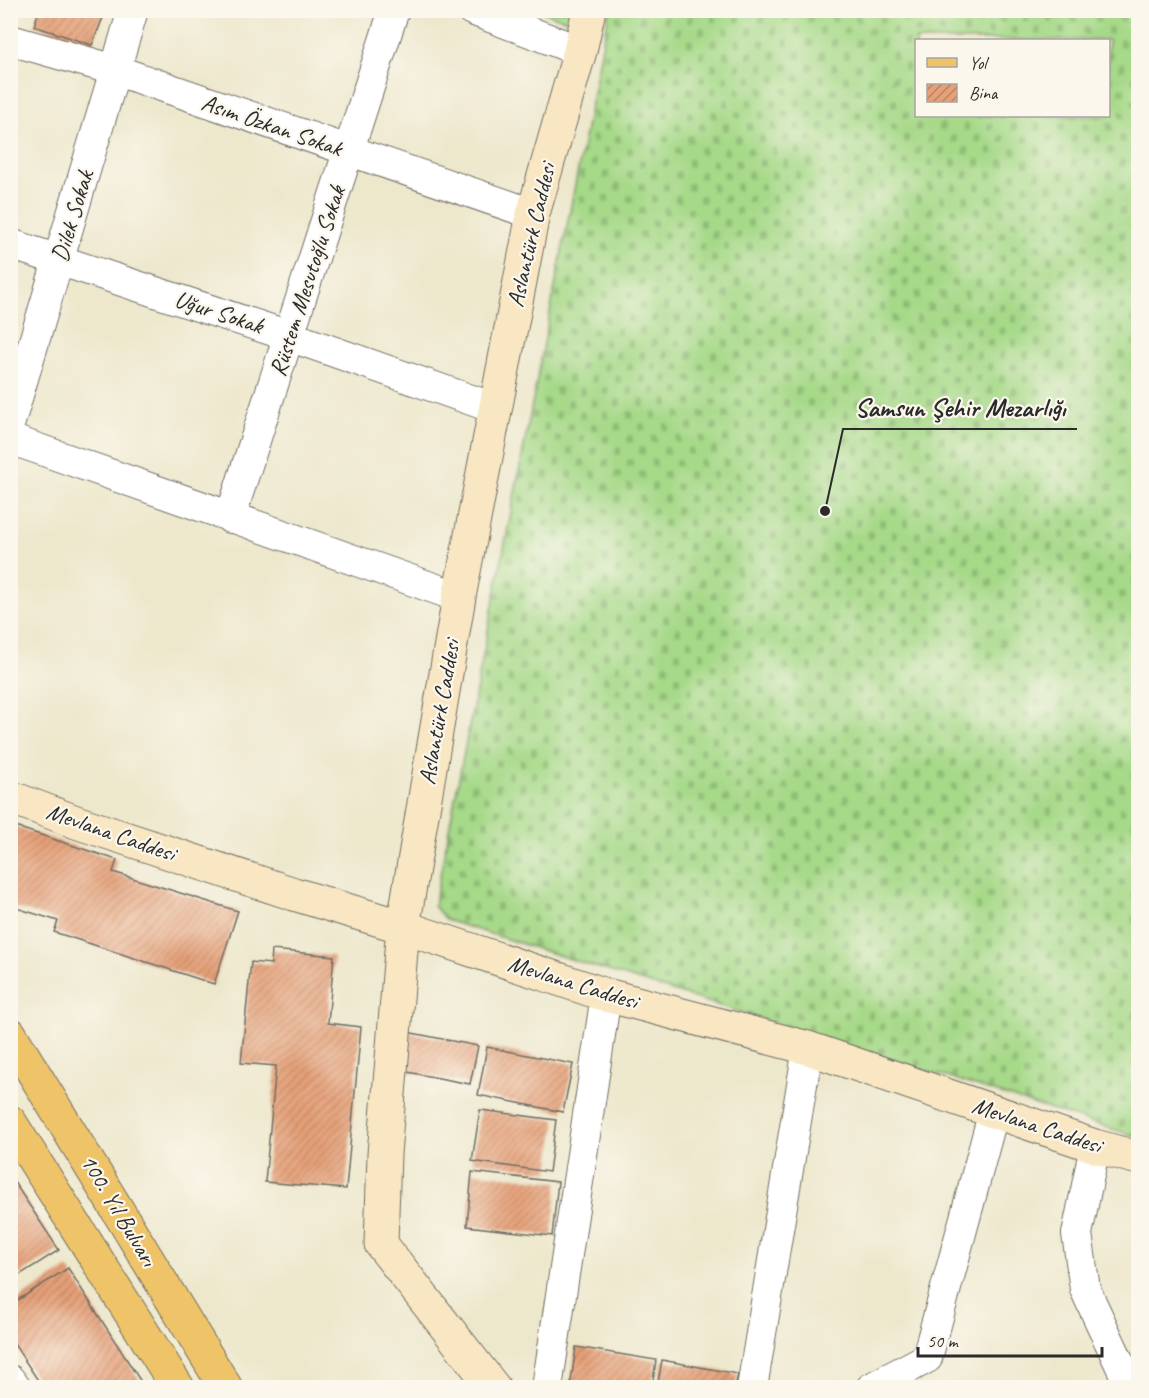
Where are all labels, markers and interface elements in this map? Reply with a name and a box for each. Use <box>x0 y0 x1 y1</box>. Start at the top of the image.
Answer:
legend <box>915 39 1110 117</box>
text: Yol <box>969 52 989 74</box>
text: Bina <box>969 82 999 104</box>
street label: Asım Özkan Sokak <box>198 87 348 164</box>
street label: Aslantürk Caddesi <box>500 157 563 310</box>
street label: Dilek Sokak <box>44 165 101 265</box>
street label: Rüstem Mesutoğlu Sokak <box>262 180 353 380</box>
street label: Uğur Sokak <box>171 284 269 341</box>
callout: Samsun Şehir Mezarlığı <box>843 385 1077 429</box>
text: Samsun Şehir Mezarlığı <box>855 391 1067 424</box>
street label: Aslantürk Caddesi <box>412 634 467 787</box>
street label: Mevlana Caddesi <box>43 796 183 869</box>
street label: Mevlana Caddesi <box>504 948 645 1017</box>
street label: Mevlana Caddesi <box>968 1090 1109 1161</box>
street label: 100. Yıl Bulvarı <box>74 1148 165 1273</box>
scale bar <box>918 1320 1102 1358</box>
text: 50 m <box>927 1330 960 1352</box>

